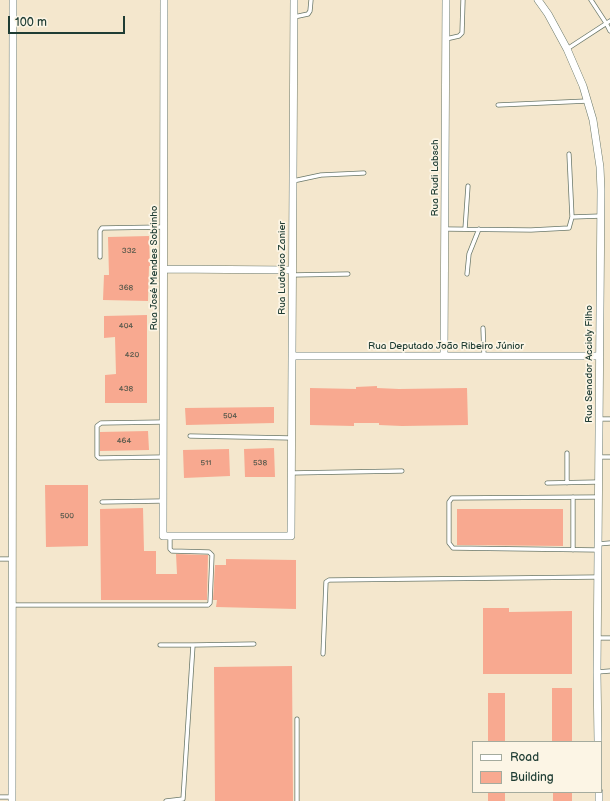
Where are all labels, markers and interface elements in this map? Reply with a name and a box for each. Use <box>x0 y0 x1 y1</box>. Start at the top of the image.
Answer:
scale bar <box>10 8 127 34</box>
text: 100 m <box>15 15 47 30</box>
street label: Rua Rudi Labsch <box>429 139 441 217</box>
street label: Rua José Mendes Sobrinho <box>148 205 160 331</box>
street label: Rua Ludovico Zanier <box>276 221 288 315</box>
house number: 332 <box>122 246 136 256</box>
house number: 368 <box>119 283 133 293</box>
street label: Rua Senador Accioly Filho <box>583 305 595 423</box>
house number: 404 <box>119 321 133 331</box>
street label: Rua Deputado João Ribeiro Júnior <box>368 340 524 352</box>
house number: 420 <box>125 350 139 360</box>
house number: 438 <box>119 384 133 394</box>
house number: 504 <box>223 411 237 421</box>
house number: 464 <box>117 436 131 446</box>
house number: 511 <box>201 458 211 468</box>
house number: 538 <box>253 458 267 468</box>
house number: 500 <box>60 511 74 521</box>
legend <box>472 741 602 793</box>
text: Road <box>510 750 539 765</box>
text: Building <box>510 770 554 785</box>

